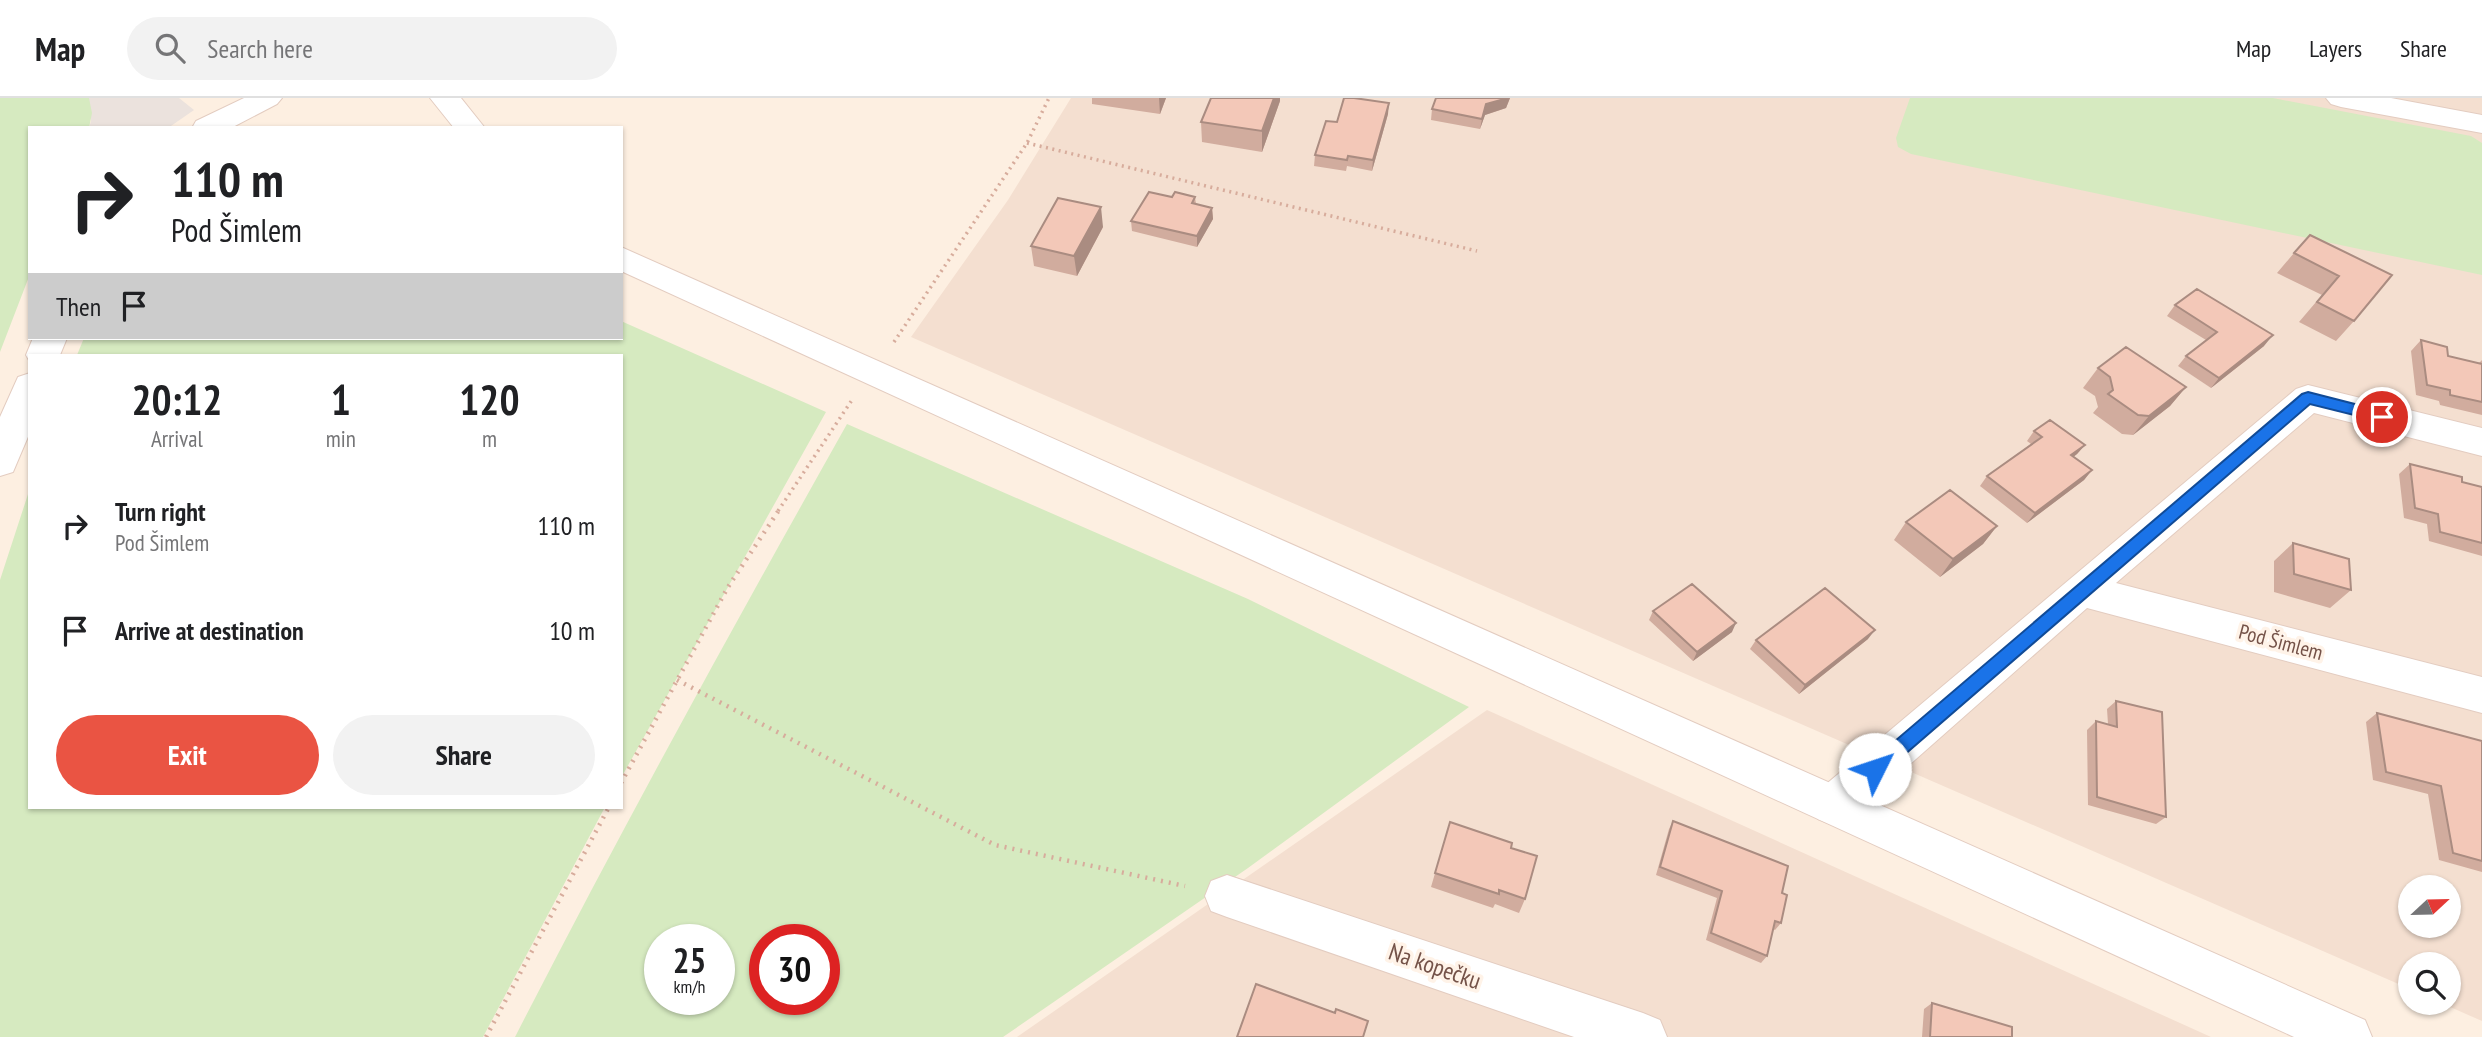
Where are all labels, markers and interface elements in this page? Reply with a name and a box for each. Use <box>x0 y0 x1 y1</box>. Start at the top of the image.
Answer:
search box <box>127 17 617 80</box>
text: Map <box>35 27 85 70</box>
icon: search <box>151 29 189 67</box>
text: Search here <box>207 32 313 65</box>
text: Map <box>2236 33 2271 64</box>
text: Layers <box>2309 33 2362 64</box>
text: Share <box>2400 33 2447 64</box>
text: 110 m <box>171 147 284 211</box>
icon: right <box>56 154 147 245</box>
text: Pod Šimlem <box>171 209 302 251</box>
icon: arrive <box>115 287 153 325</box>
text: Then <box>56 290 101 323</box>
text: 20:12 <box>131 372 222 427</box>
text: 1 <box>331 372 351 427</box>
text: 120 <box>459 372 520 427</box>
pin <box>2352 387 2412 447</box>
icon: arrive <box>2363 398 2401 436</box>
text: Arrival <box>151 424 203 453</box>
text: min <box>326 424 356 453</box>
text: m <box>482 424 497 453</box>
text: Turn right <box>115 495 206 528</box>
icon: right <box>56 507 94 545</box>
text: 110 m <box>537 509 595 542</box>
text: Pod Šimlem <box>115 528 209 557</box>
icon: arrive <box>56 612 94 650</box>
text: Arrive at destination <box>115 614 304 647</box>
text: 10 m <box>549 614 595 647</box>
street label: Pod Šimlem <box>2236 618 2326 666</box>
button: Exit <box>56 715 319 795</box>
button: Share <box>333 715 595 795</box>
position arrow <box>1838 732 1912 806</box>
north arrow <box>2398 875 2460 938</box>
map controls <box>2398 875 2461 1015</box>
speed limit sign: 30 <box>749 924 840 1015</box>
street label: Na kopečku <box>1385 936 1485 996</box>
text: 25 <box>673 937 706 983</box>
button: search <box>2398 952 2461 1015</box>
text: km/h <box>674 975 705 998</box>

